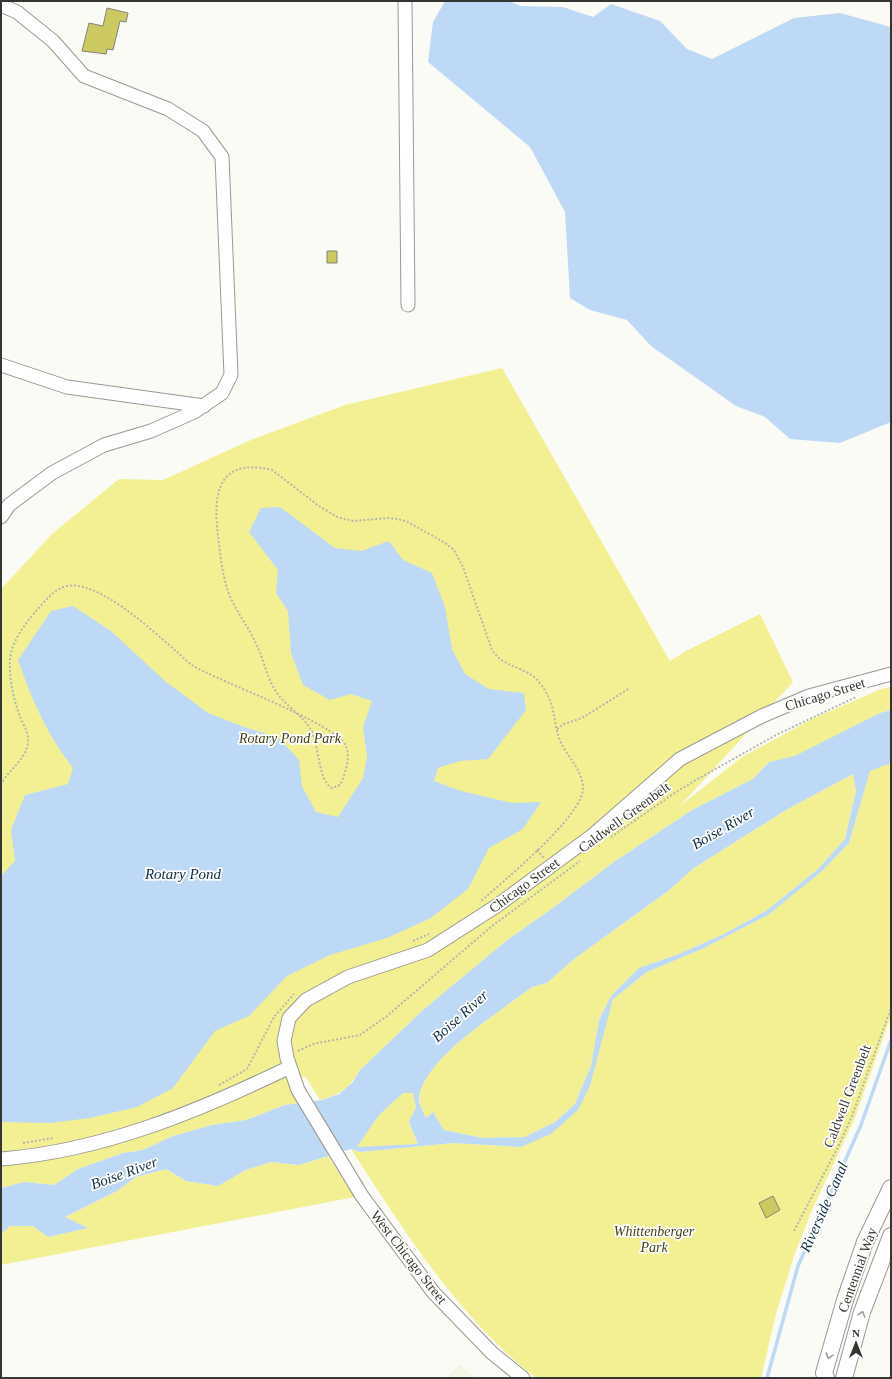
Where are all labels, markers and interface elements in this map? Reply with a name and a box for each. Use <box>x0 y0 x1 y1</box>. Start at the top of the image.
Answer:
street label: Chicago Street <box>783 675 867 714</box>
park label: Rotary Pond Park <box>238 731 342 746</box>
street label: Caldwell Greenbelt <box>576 779 673 856</box>
water label: Boise River <box>689 804 757 852</box>
street label: Chicago Street <box>486 855 562 916</box>
water label: Rotary Pond <box>144 866 222 882</box>
water label: Boise River <box>429 987 491 1045</box>
street label: Caldwell Greenbelt <box>821 1042 874 1150</box>
water label: Boise River <box>89 1154 160 1192</box>
water label: Riverside Canal <box>797 1159 851 1256</box>
street label: West Chicago Street <box>368 1208 450 1307</box>
park label: Whittenberger Park <box>614 1224 695 1255</box>
street label: Centennial Way <box>835 1226 880 1315</box>
one-way arrow <box>857 1310 866 1317</box>
north arrow <box>836 1323 876 1363</box>
text: N <box>852 1327 860 1339</box>
one-way arrow <box>825 1352 834 1359</box>

